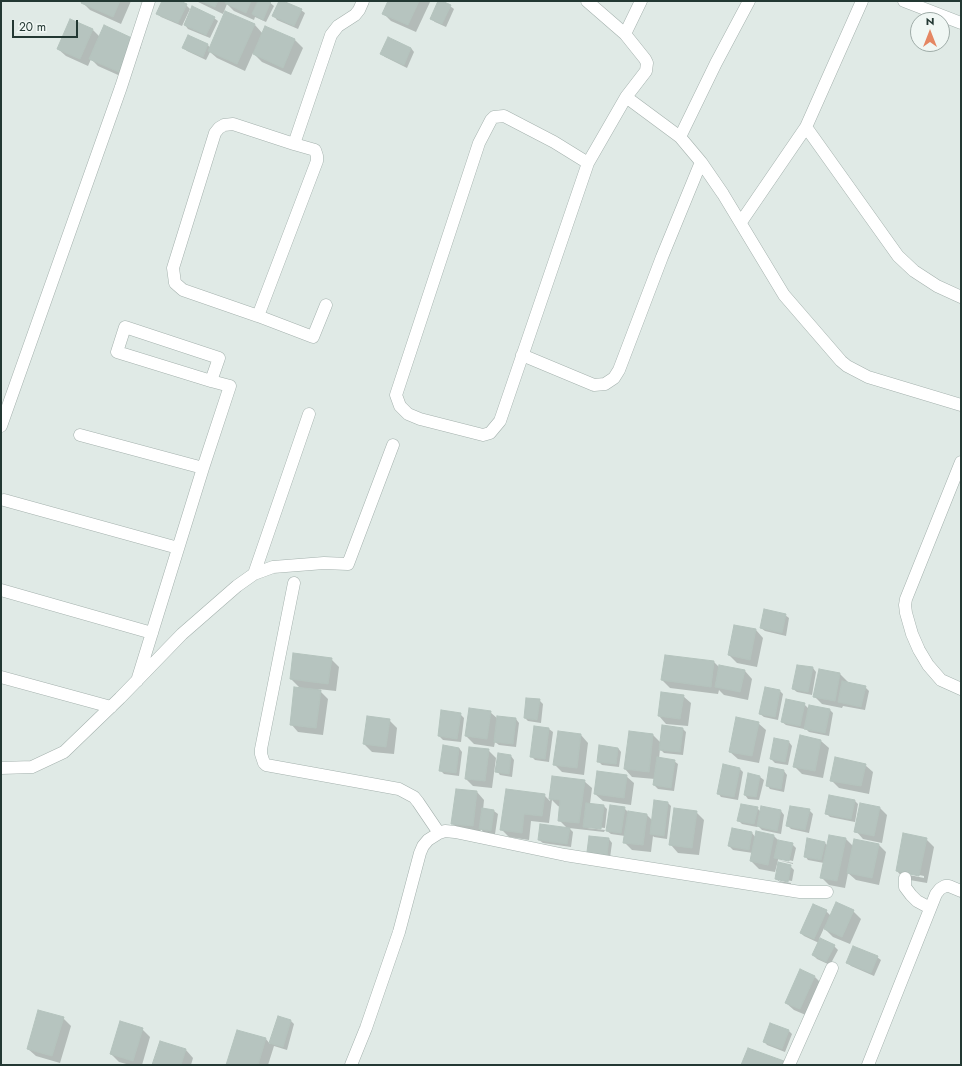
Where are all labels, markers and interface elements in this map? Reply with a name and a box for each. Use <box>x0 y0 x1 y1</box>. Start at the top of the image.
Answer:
scale bar <box>14 12 80 38</box>
north arrow <box>910 12 950 52</box>
text: N <box>926 13 934 29</box>
text: 20 m <box>19 18 46 36</box>

